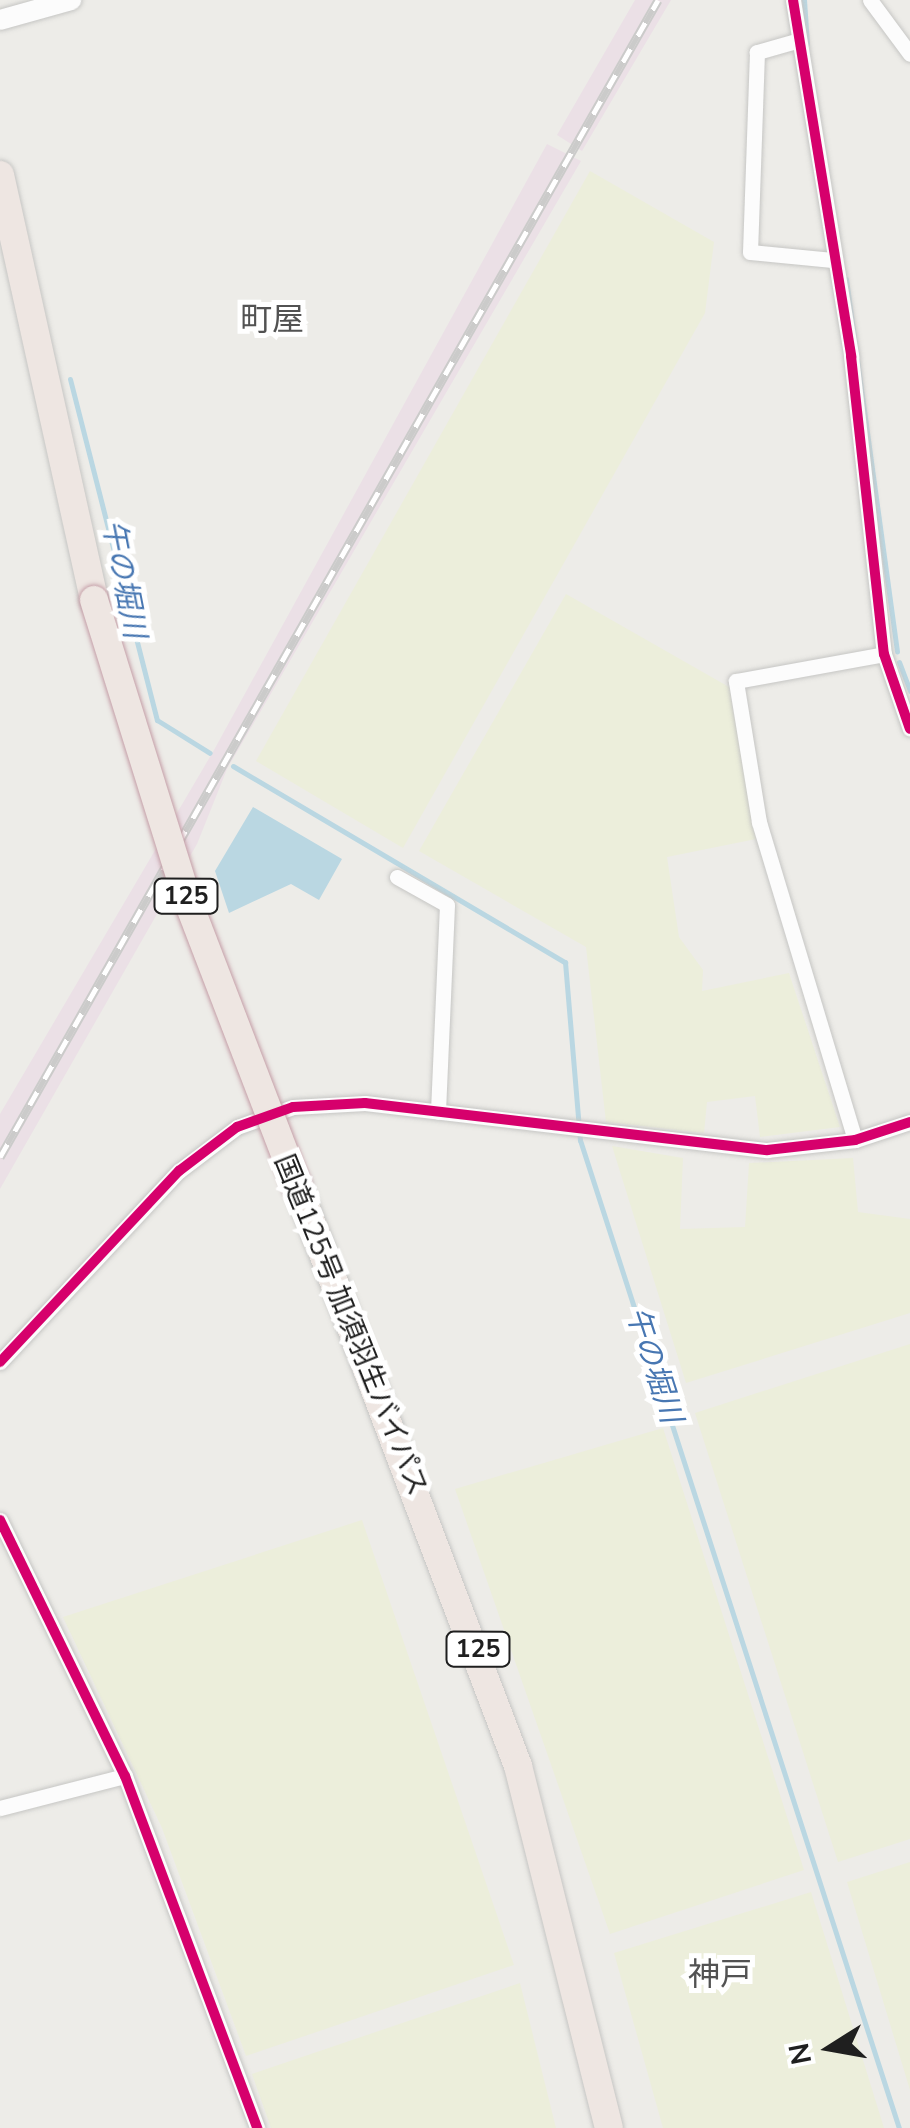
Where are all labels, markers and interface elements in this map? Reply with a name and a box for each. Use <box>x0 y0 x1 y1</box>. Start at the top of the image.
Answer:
district label: 町屋 <box>240 301 304 339</box>
water label: 午の堀川 <box>94 517 152 641</box>
road number: 125 <box>154 876 218 916</box>
street label: 国道125号 加須羽生バイパス <box>267 1149 435 1501</box>
water label: 午の堀川 <box>617 1302 689 1428</box>
road number: 125 <box>446 1629 510 1669</box>
district label: 神戸 <box>688 1956 752 1994</box>
north arrow <box>780 1998 880 2098</box>
text: N <box>780 2040 821 2068</box>

